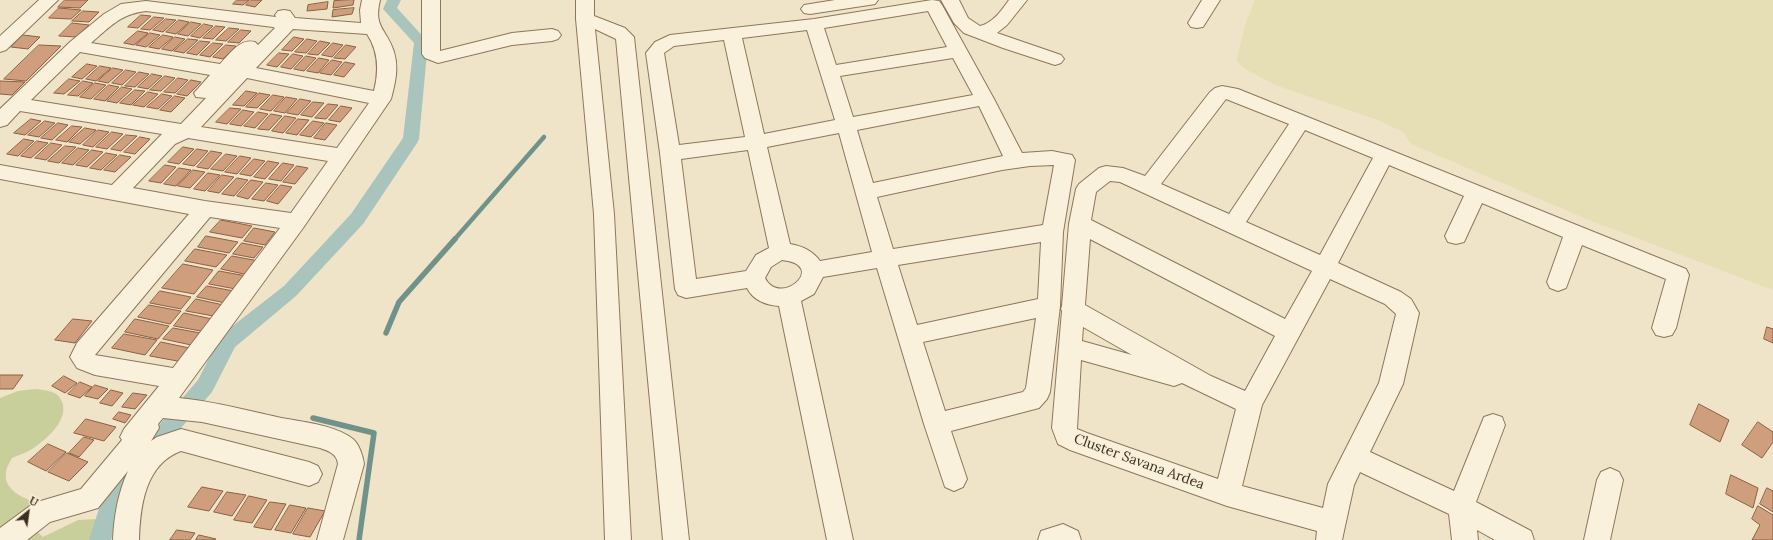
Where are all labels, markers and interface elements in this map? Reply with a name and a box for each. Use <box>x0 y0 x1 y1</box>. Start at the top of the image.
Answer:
street label: Cluster Savana Ardea <box>1071 431 1207 493</box>
north arrow <box>8 492 48 532</box>
text: U <box>27 493 41 510</box>

